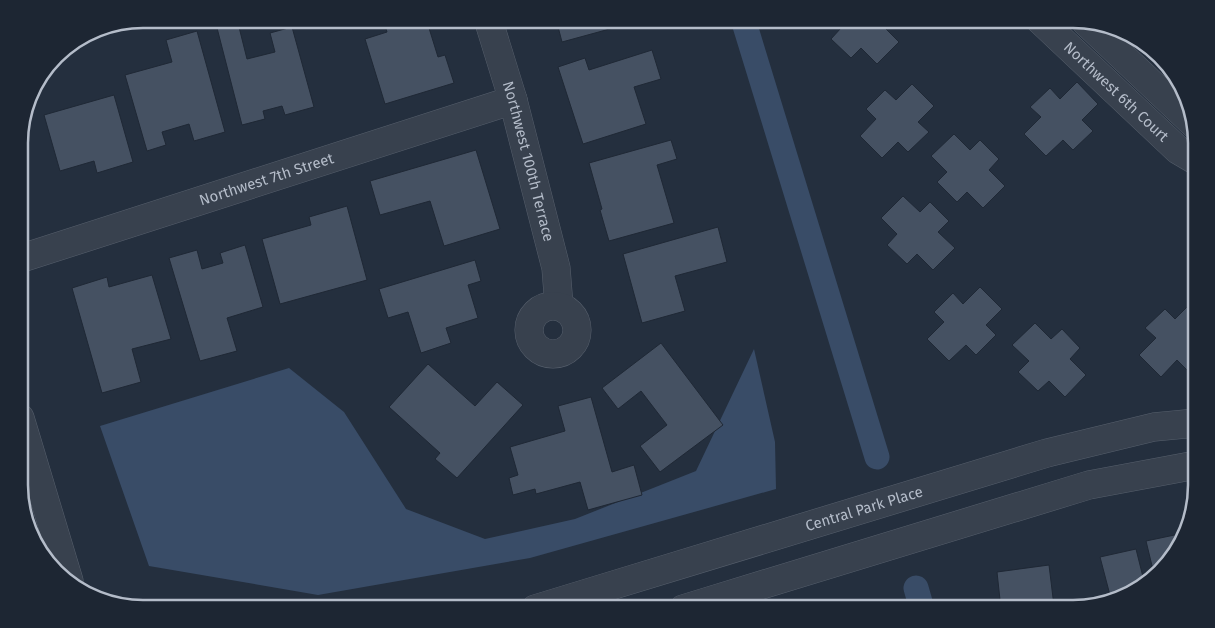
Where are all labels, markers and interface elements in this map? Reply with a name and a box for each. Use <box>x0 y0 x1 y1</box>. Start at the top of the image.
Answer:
street label: Northwest 6th Court <box>1060 38 1173 146</box>
street label: Northwest 100th Terrace <box>499 79 558 244</box>
street label: Northwest 7th Street <box>197 149 336 209</box>
street label: Central Park Place <box>803 482 925 535</box>

